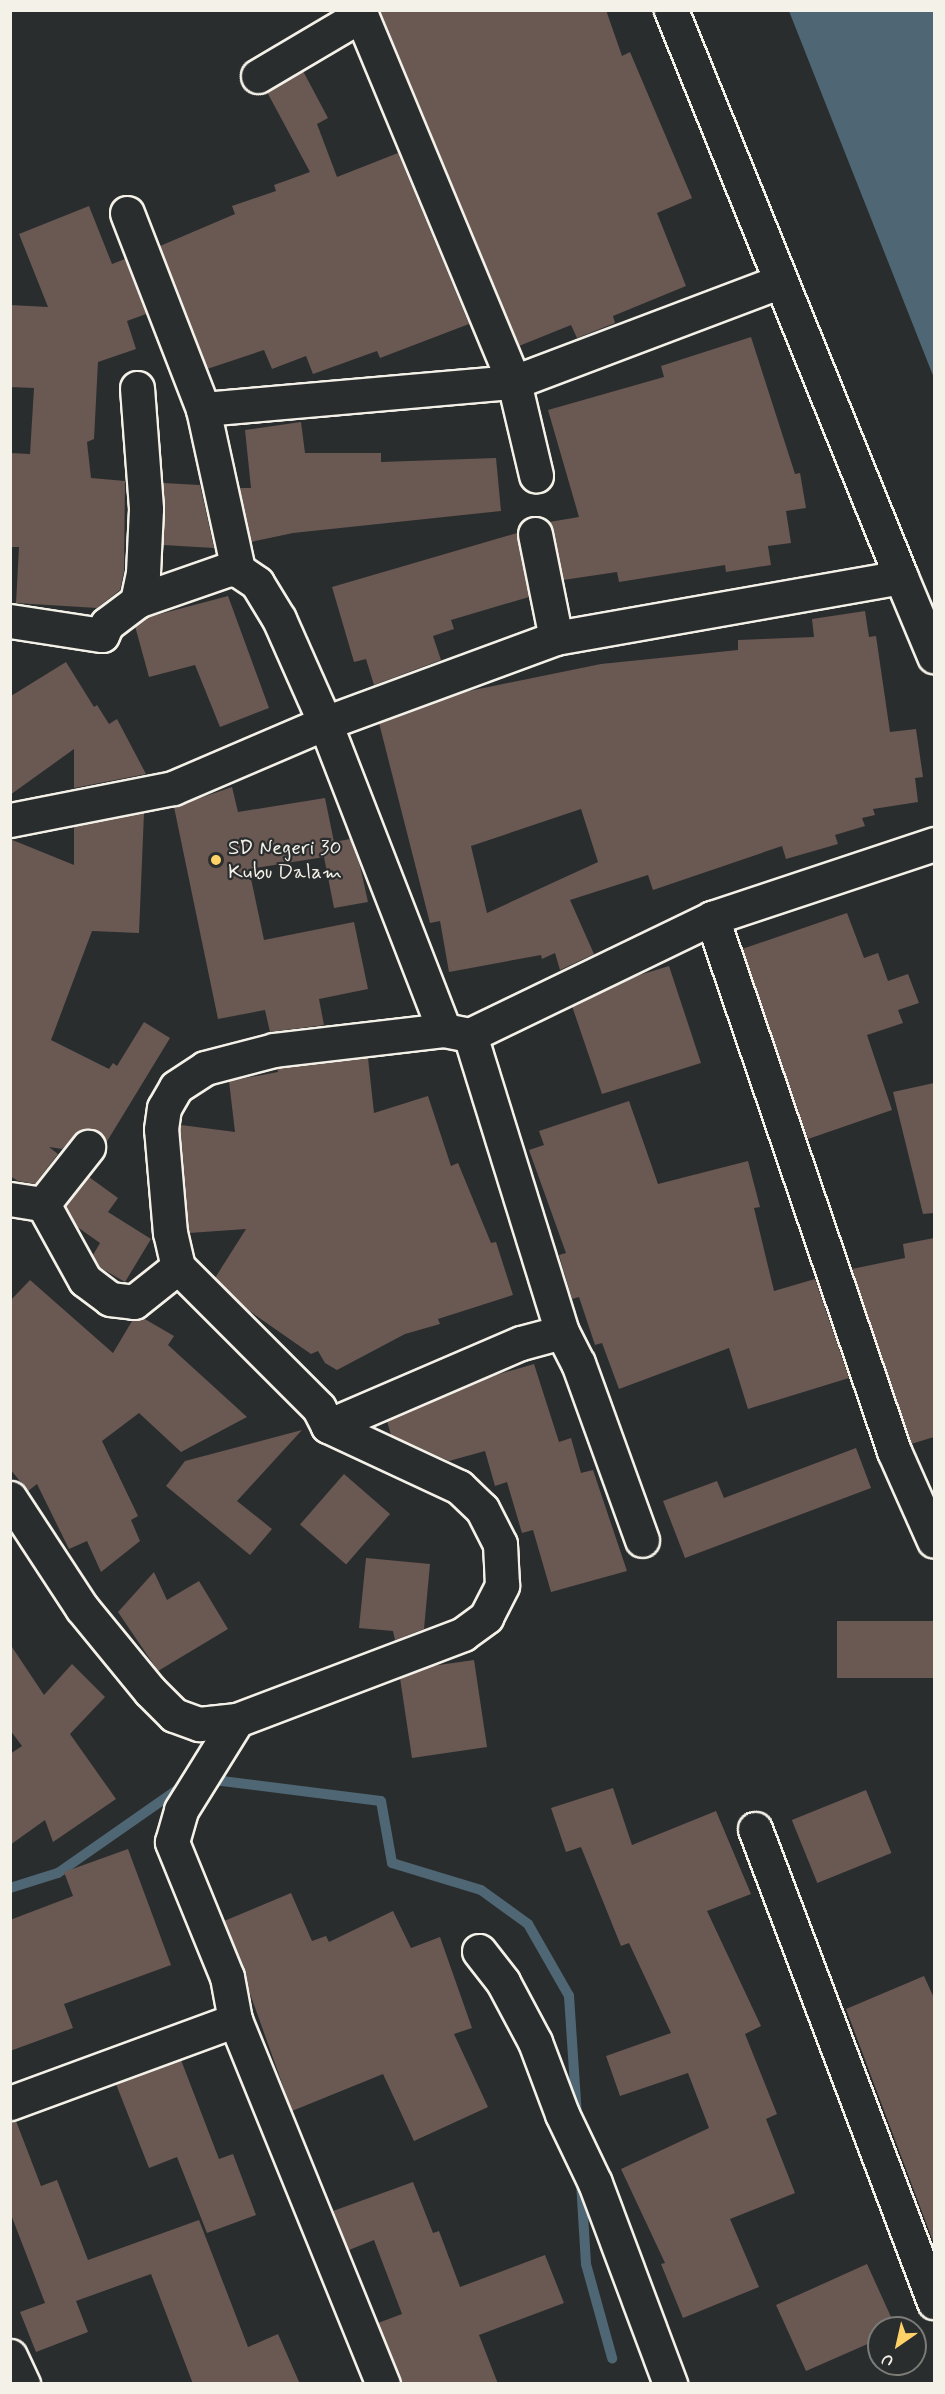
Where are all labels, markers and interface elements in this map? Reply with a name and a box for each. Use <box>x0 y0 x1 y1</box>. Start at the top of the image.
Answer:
place label: SD Negeri 30 Kubu Dalam <box>228 835 344 885</box>
marker: SD Negeri 30 Kubu Dalam <box>209 853 223 867</box>
north arrow <box>867 2316 927 2376</box>
text: U <box>878 2348 898 2371</box>

